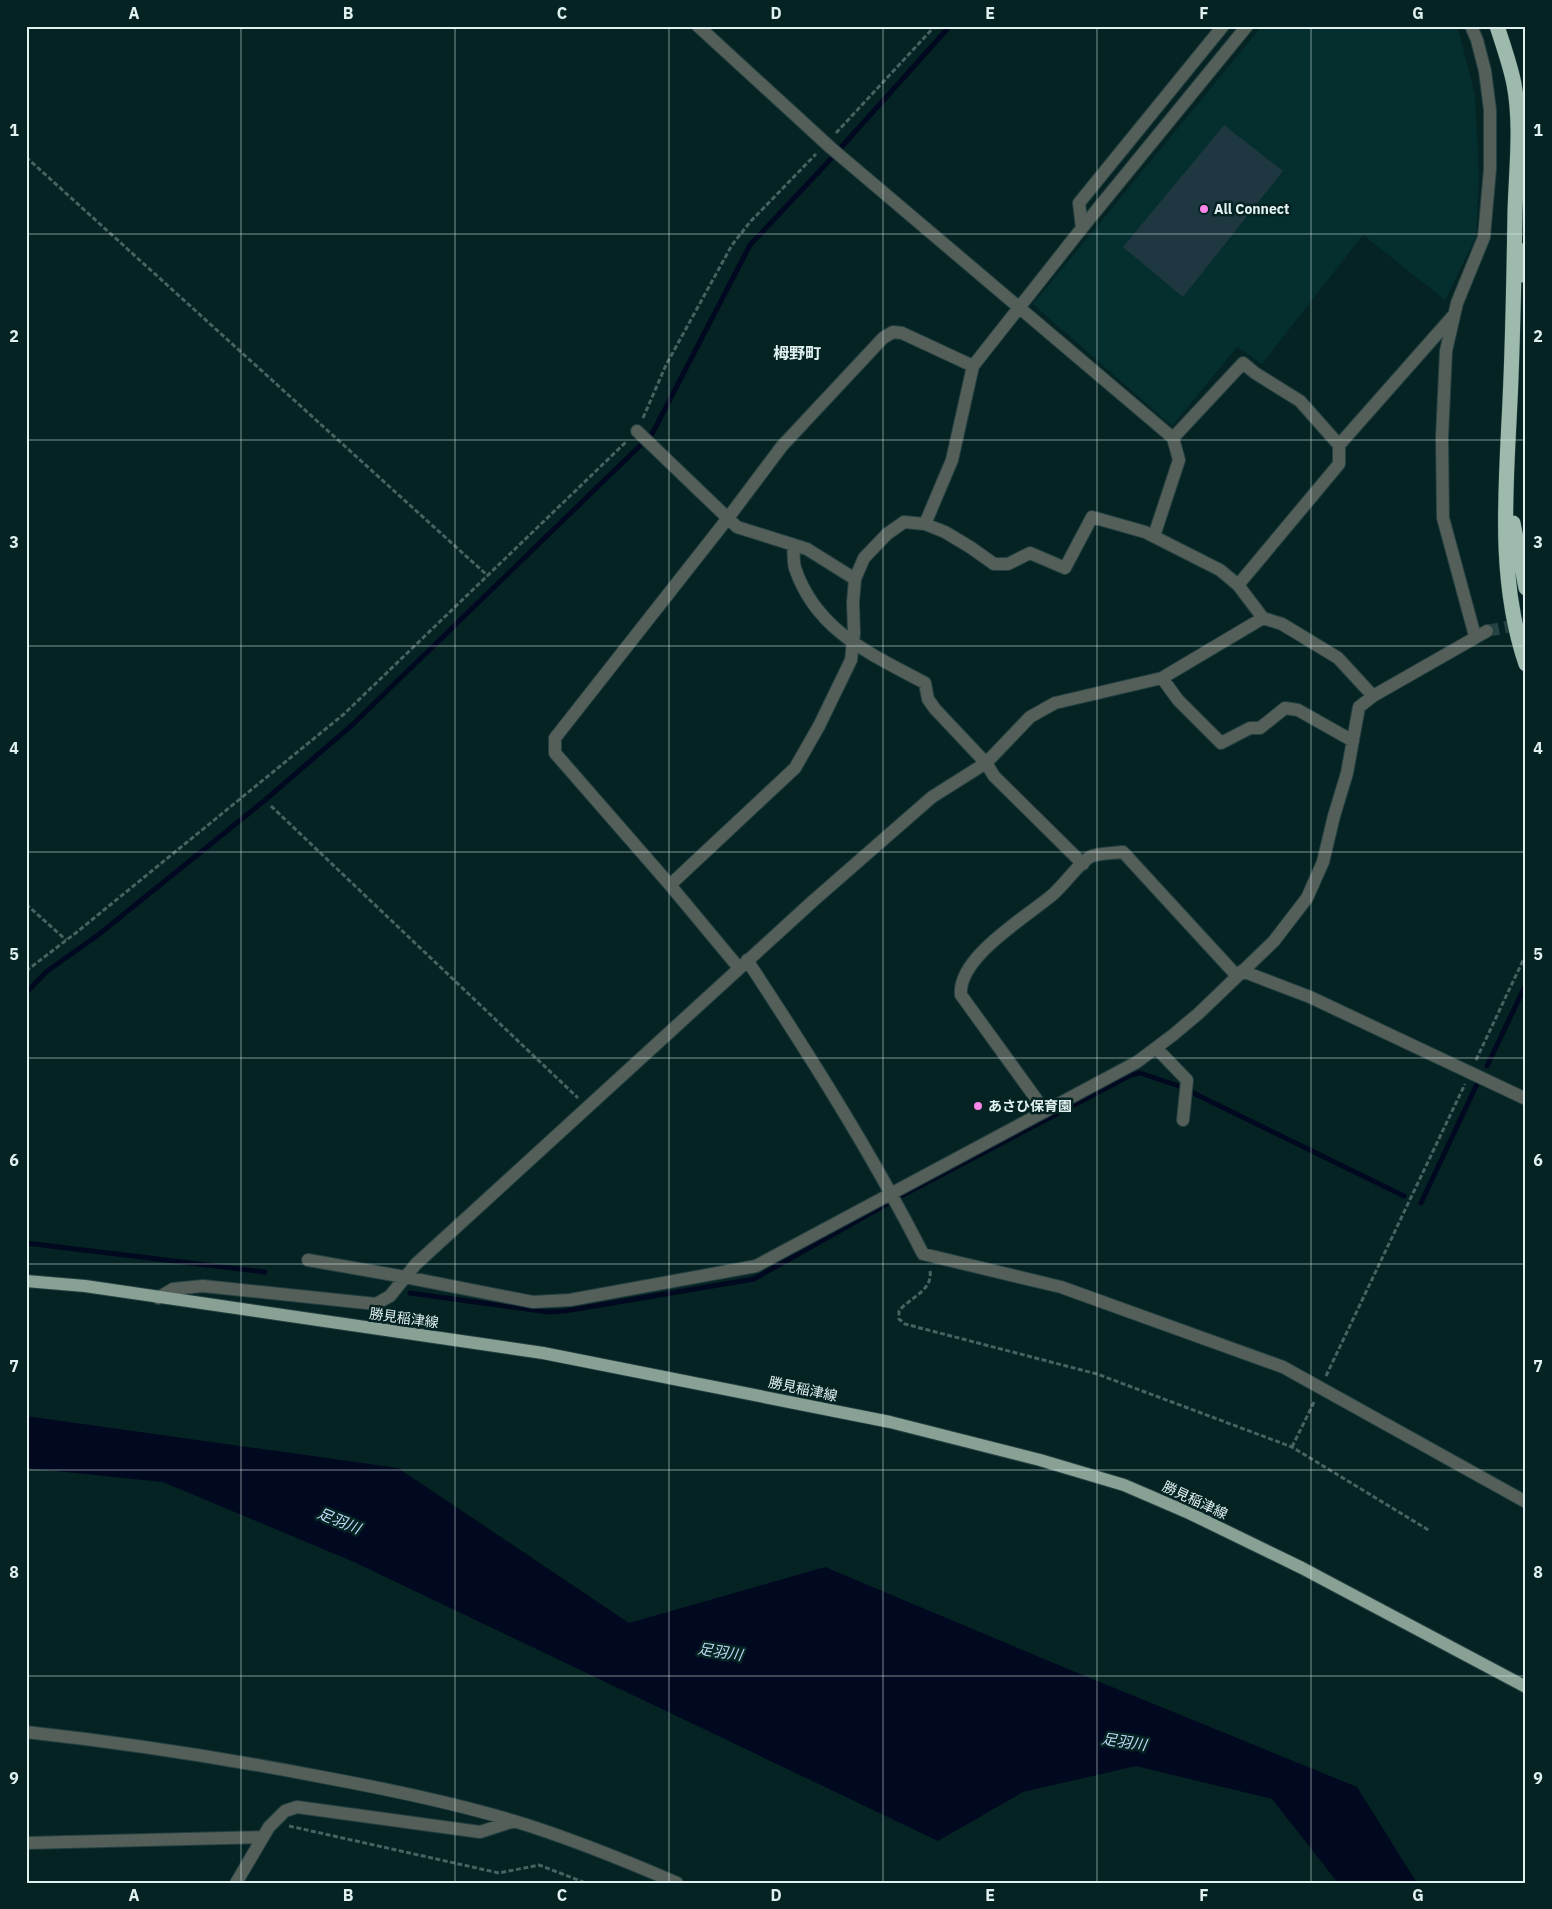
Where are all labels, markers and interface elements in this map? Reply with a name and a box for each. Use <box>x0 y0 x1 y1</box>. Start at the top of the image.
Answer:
text: A <box>129 3 140 23</box>
text: B <box>343 3 354 23</box>
text: C <box>557 3 567 23</box>
text: D <box>770 3 782 23</box>
text: E <box>985 3 995 23</box>
text: F <box>1199 3 1209 23</box>
text: G <box>1412 3 1424 23</box>
text: 1 <box>9 120 19 140</box>
text: 1 <box>1533 120 1543 140</box>
place label: All Connect <box>1214 200 1289 218</box>
marker: All Connect <box>1198 203 1210 215</box>
text: 2 <box>9 326 19 346</box>
text: 2 <box>1533 326 1543 346</box>
district label: 栂野町 <box>773 343 821 363</box>
text: 3 <box>9 532 19 552</box>
text: 3 <box>1533 532 1543 552</box>
text: 4 <box>9 738 19 758</box>
text: 4 <box>1533 738 1543 758</box>
text: 5 <box>9 944 19 964</box>
text: 5 <box>1533 944 1543 964</box>
place label: あさひ保育園 <box>988 1097 1072 1115</box>
marker: あさひ保育園 <box>972 1100 984 1112</box>
text: 6 <box>9 1150 19 1170</box>
text: 6 <box>1533 1150 1543 1170</box>
street label: 勝見稲津線 <box>368 1304 440 1332</box>
text: 7 <box>9 1356 19 1376</box>
text: 7 <box>1533 1356 1543 1376</box>
street label: 勝見稲津線 <box>767 1373 839 1405</box>
street label: 勝見稲津線 <box>1159 1477 1231 1523</box>
water label: 足羽川 <box>315 1503 365 1539</box>
text: 8 <box>9 1562 19 1582</box>
text: 8 <box>1533 1562 1543 1582</box>
water label: 足羽川 <box>696 1639 746 1665</box>
water label: 足羽川 <box>1100 1729 1150 1755</box>
text: 9 <box>9 1768 19 1788</box>
text: 9 <box>1533 1768 1543 1788</box>
text: A <box>129 1885 140 1905</box>
text: B <box>343 1885 354 1905</box>
text: C <box>557 1885 567 1905</box>
text: D <box>770 1885 782 1905</box>
text: E <box>985 1885 995 1905</box>
text: F <box>1199 1885 1209 1905</box>
text: G <box>1412 1885 1424 1905</box>

